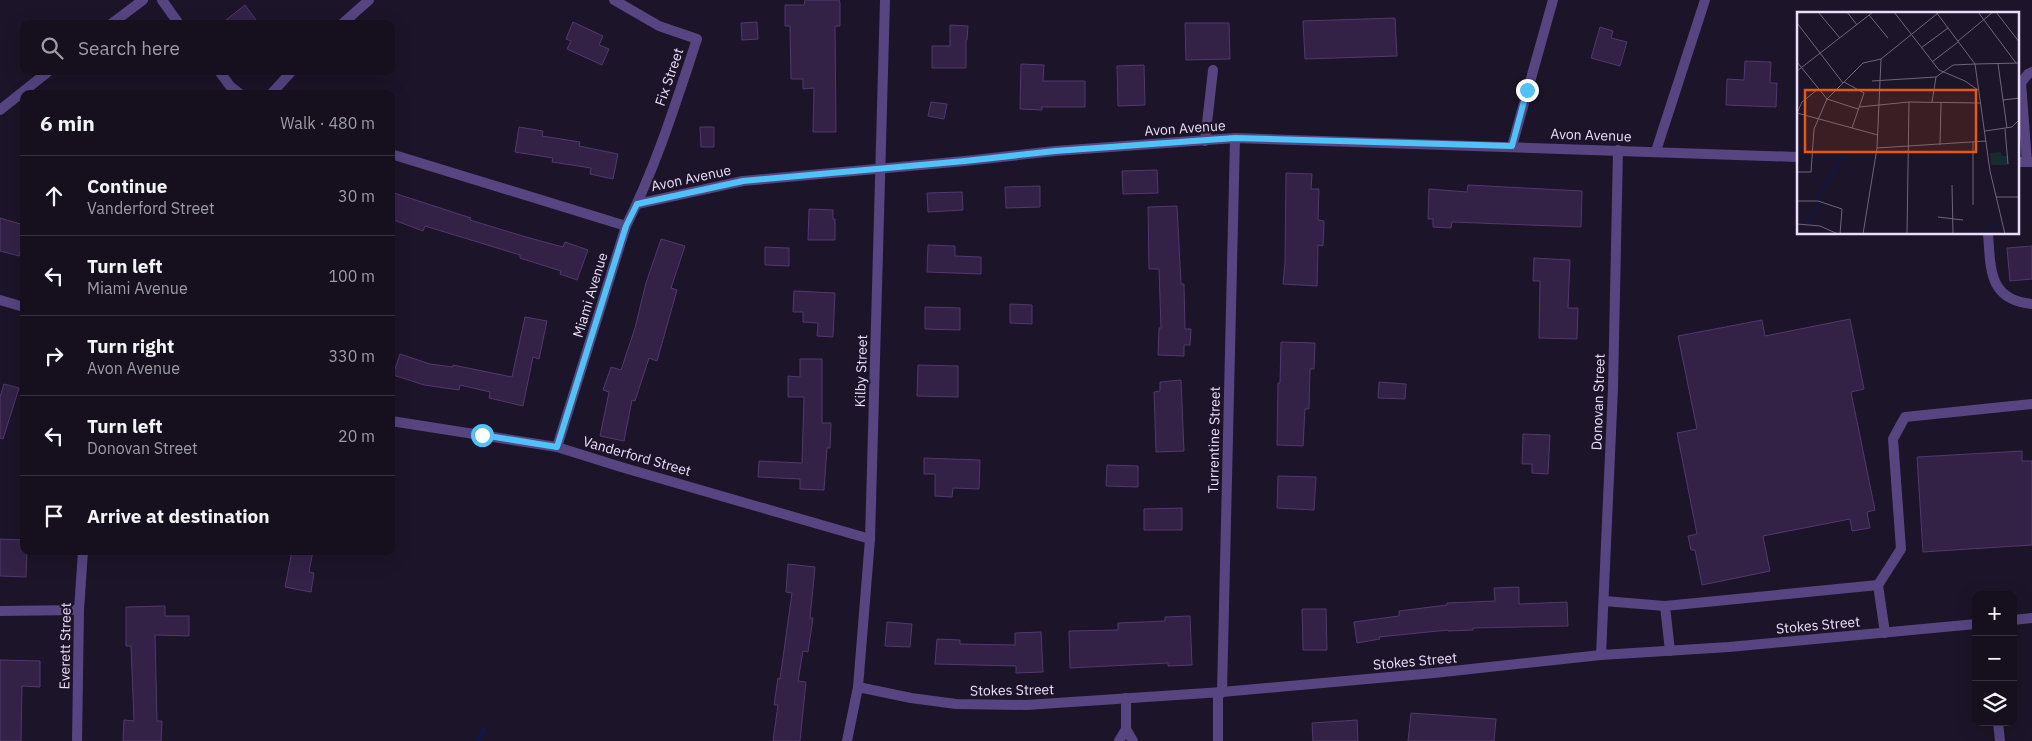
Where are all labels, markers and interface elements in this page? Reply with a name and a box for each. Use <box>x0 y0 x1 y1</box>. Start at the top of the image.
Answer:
inset map <box>1797 12 2020 235</box>
search box <box>20 20 395 75</box>
icon: search <box>38 34 66 62</box>
text: Search here <box>78 36 180 60</box>
street label: Fix Street <box>651 46 687 108</box>
route end <box>1516 79 1539 102</box>
text: 6 min <box>40 109 95 137</box>
text: Walk · 480 m <box>280 113 375 133</box>
street label: Avon Avenue <box>1144 116 1226 140</box>
street label: Avon Avenue <box>1550 125 1632 145</box>
street label: Avon Avenue <box>649 161 733 195</box>
text: Continue <box>87 174 167 198</box>
icon: ahead <box>40 182 68 210</box>
text: 30 m <box>338 186 375 206</box>
text: Vanderford Street <box>87 198 215 218</box>
street label: Miami Avenue <box>569 250 612 340</box>
text: Turn left <box>87 254 163 278</box>
icon: left <box>40 262 68 290</box>
text: 100 m <box>328 266 375 286</box>
text: Miami Avenue <box>87 278 188 298</box>
text: Turn right <box>87 334 174 358</box>
street label: Kilby Street <box>851 334 871 408</box>
icon: right <box>40 342 68 370</box>
text: 330 m <box>328 346 375 366</box>
street label: Donovan Street <box>1587 353 1609 451</box>
text: Avon Avenue <box>87 358 180 378</box>
street label: Turrentine Street <box>1204 386 1224 494</box>
text: Turn left <box>87 414 163 438</box>
icon: left <box>40 422 68 450</box>
route start <box>471 424 494 447</box>
text: 20 m <box>338 426 375 446</box>
street label: Vanderford Street <box>581 432 693 480</box>
text: Donovan Street <box>87 438 198 458</box>
icon: arrive <box>40 502 68 530</box>
text: Arrive at destination <box>87 504 270 528</box>
map controls <box>1972 591 2017 726</box>
button: + <box>1972 591 2017 636</box>
street label: Everett Street <box>55 602 75 690</box>
street label: Stokes Street <box>1775 612 1861 638</box>
button: − <box>1972 636 2017 681</box>
street label: Stokes Street <box>1372 648 1458 674</box>
street label: Stokes Street <box>970 680 1054 700</box>
button: layers <box>1972 681 2017 726</box>

